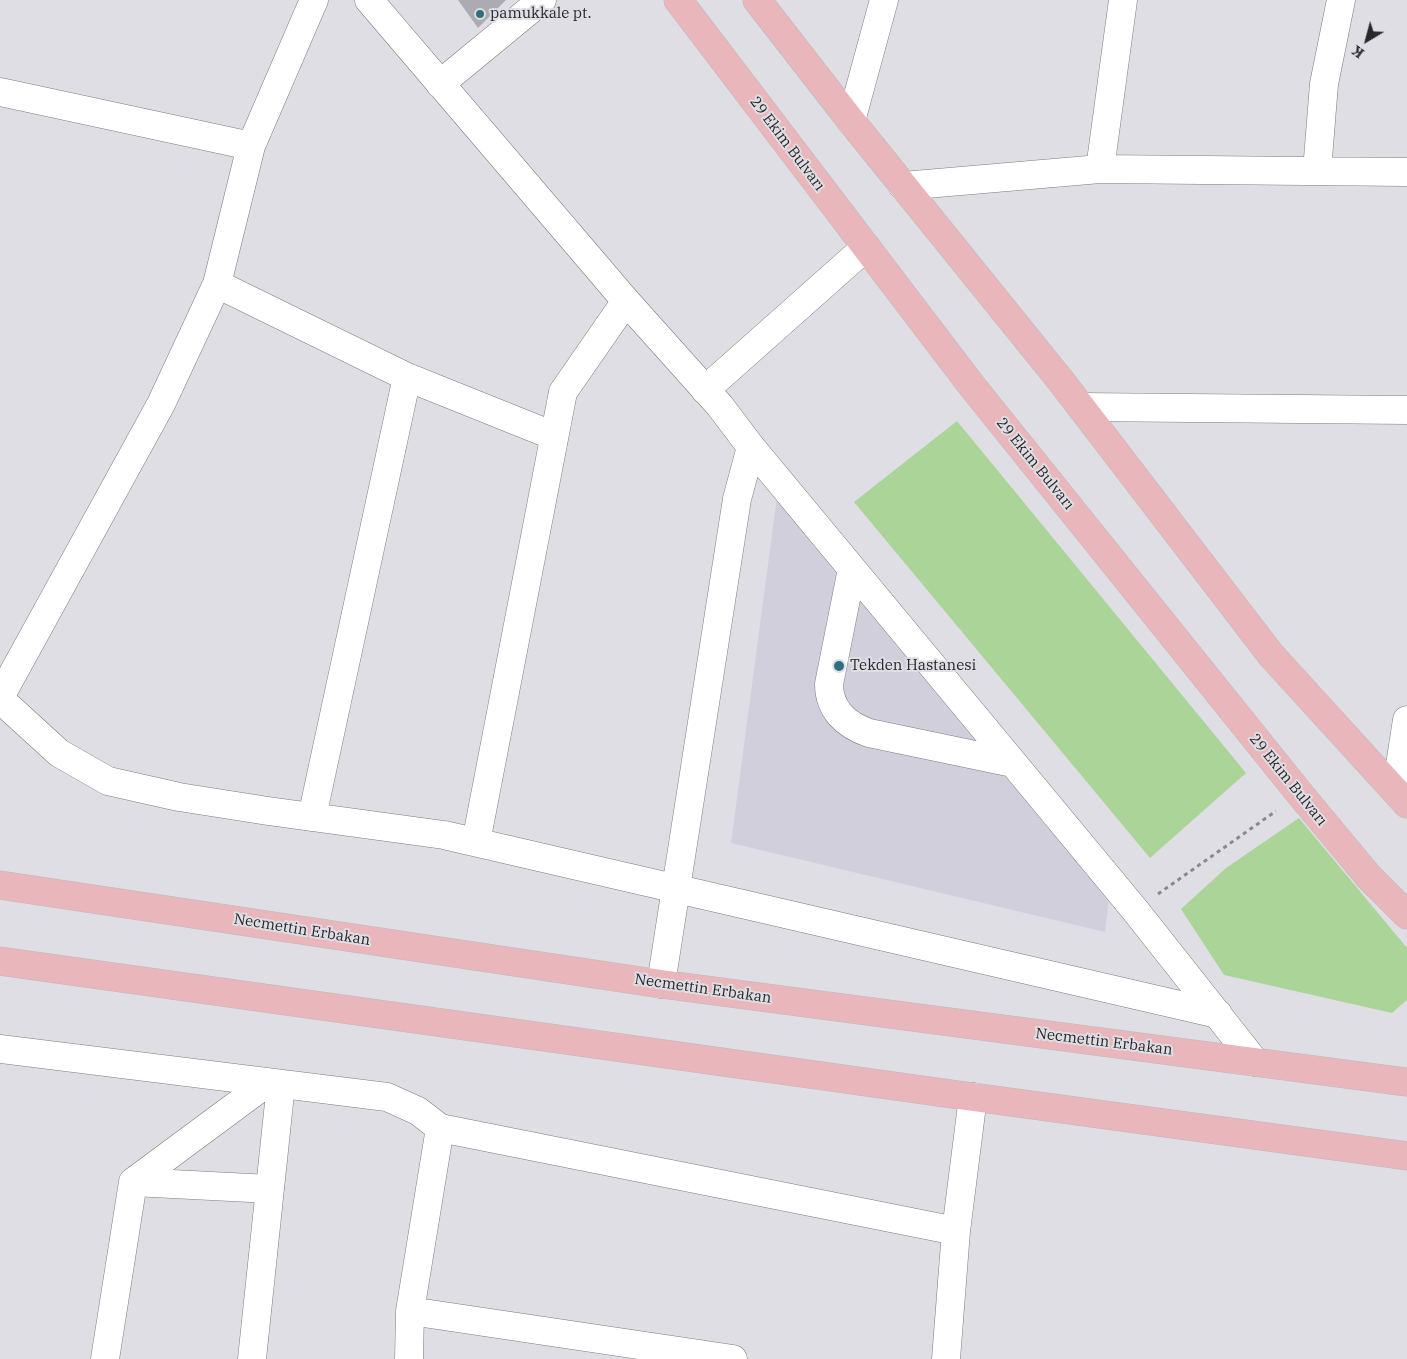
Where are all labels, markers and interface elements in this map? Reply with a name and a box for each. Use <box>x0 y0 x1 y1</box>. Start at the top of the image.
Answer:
place label: pamukkale pt. <box>490 5 592 23</box>
marker: pamukkale pt. <box>474 8 486 20</box>
north arrow <box>1342 15 1392 65</box>
text: K <box>1348 42 1368 62</box>
street label: 29 Ekim Bulvarı <box>746 93 828 195</box>
street label: 29 Ekim Bulvarı <box>992 414 1078 514</box>
place label: Tekden Hastanesi <box>850 657 976 675</box>
marker: Tekden Hastanesi <box>832 659 846 673</box>
street label: 29 Ekim Bulvarı <box>1245 730 1331 830</box>
street label: Necmettin Erbakan <box>232 910 372 950</box>
street label: Necmettin Erbakan <box>633 970 773 1008</box>
street label: Necmettin Erbakan <box>1034 1025 1174 1059</box>

